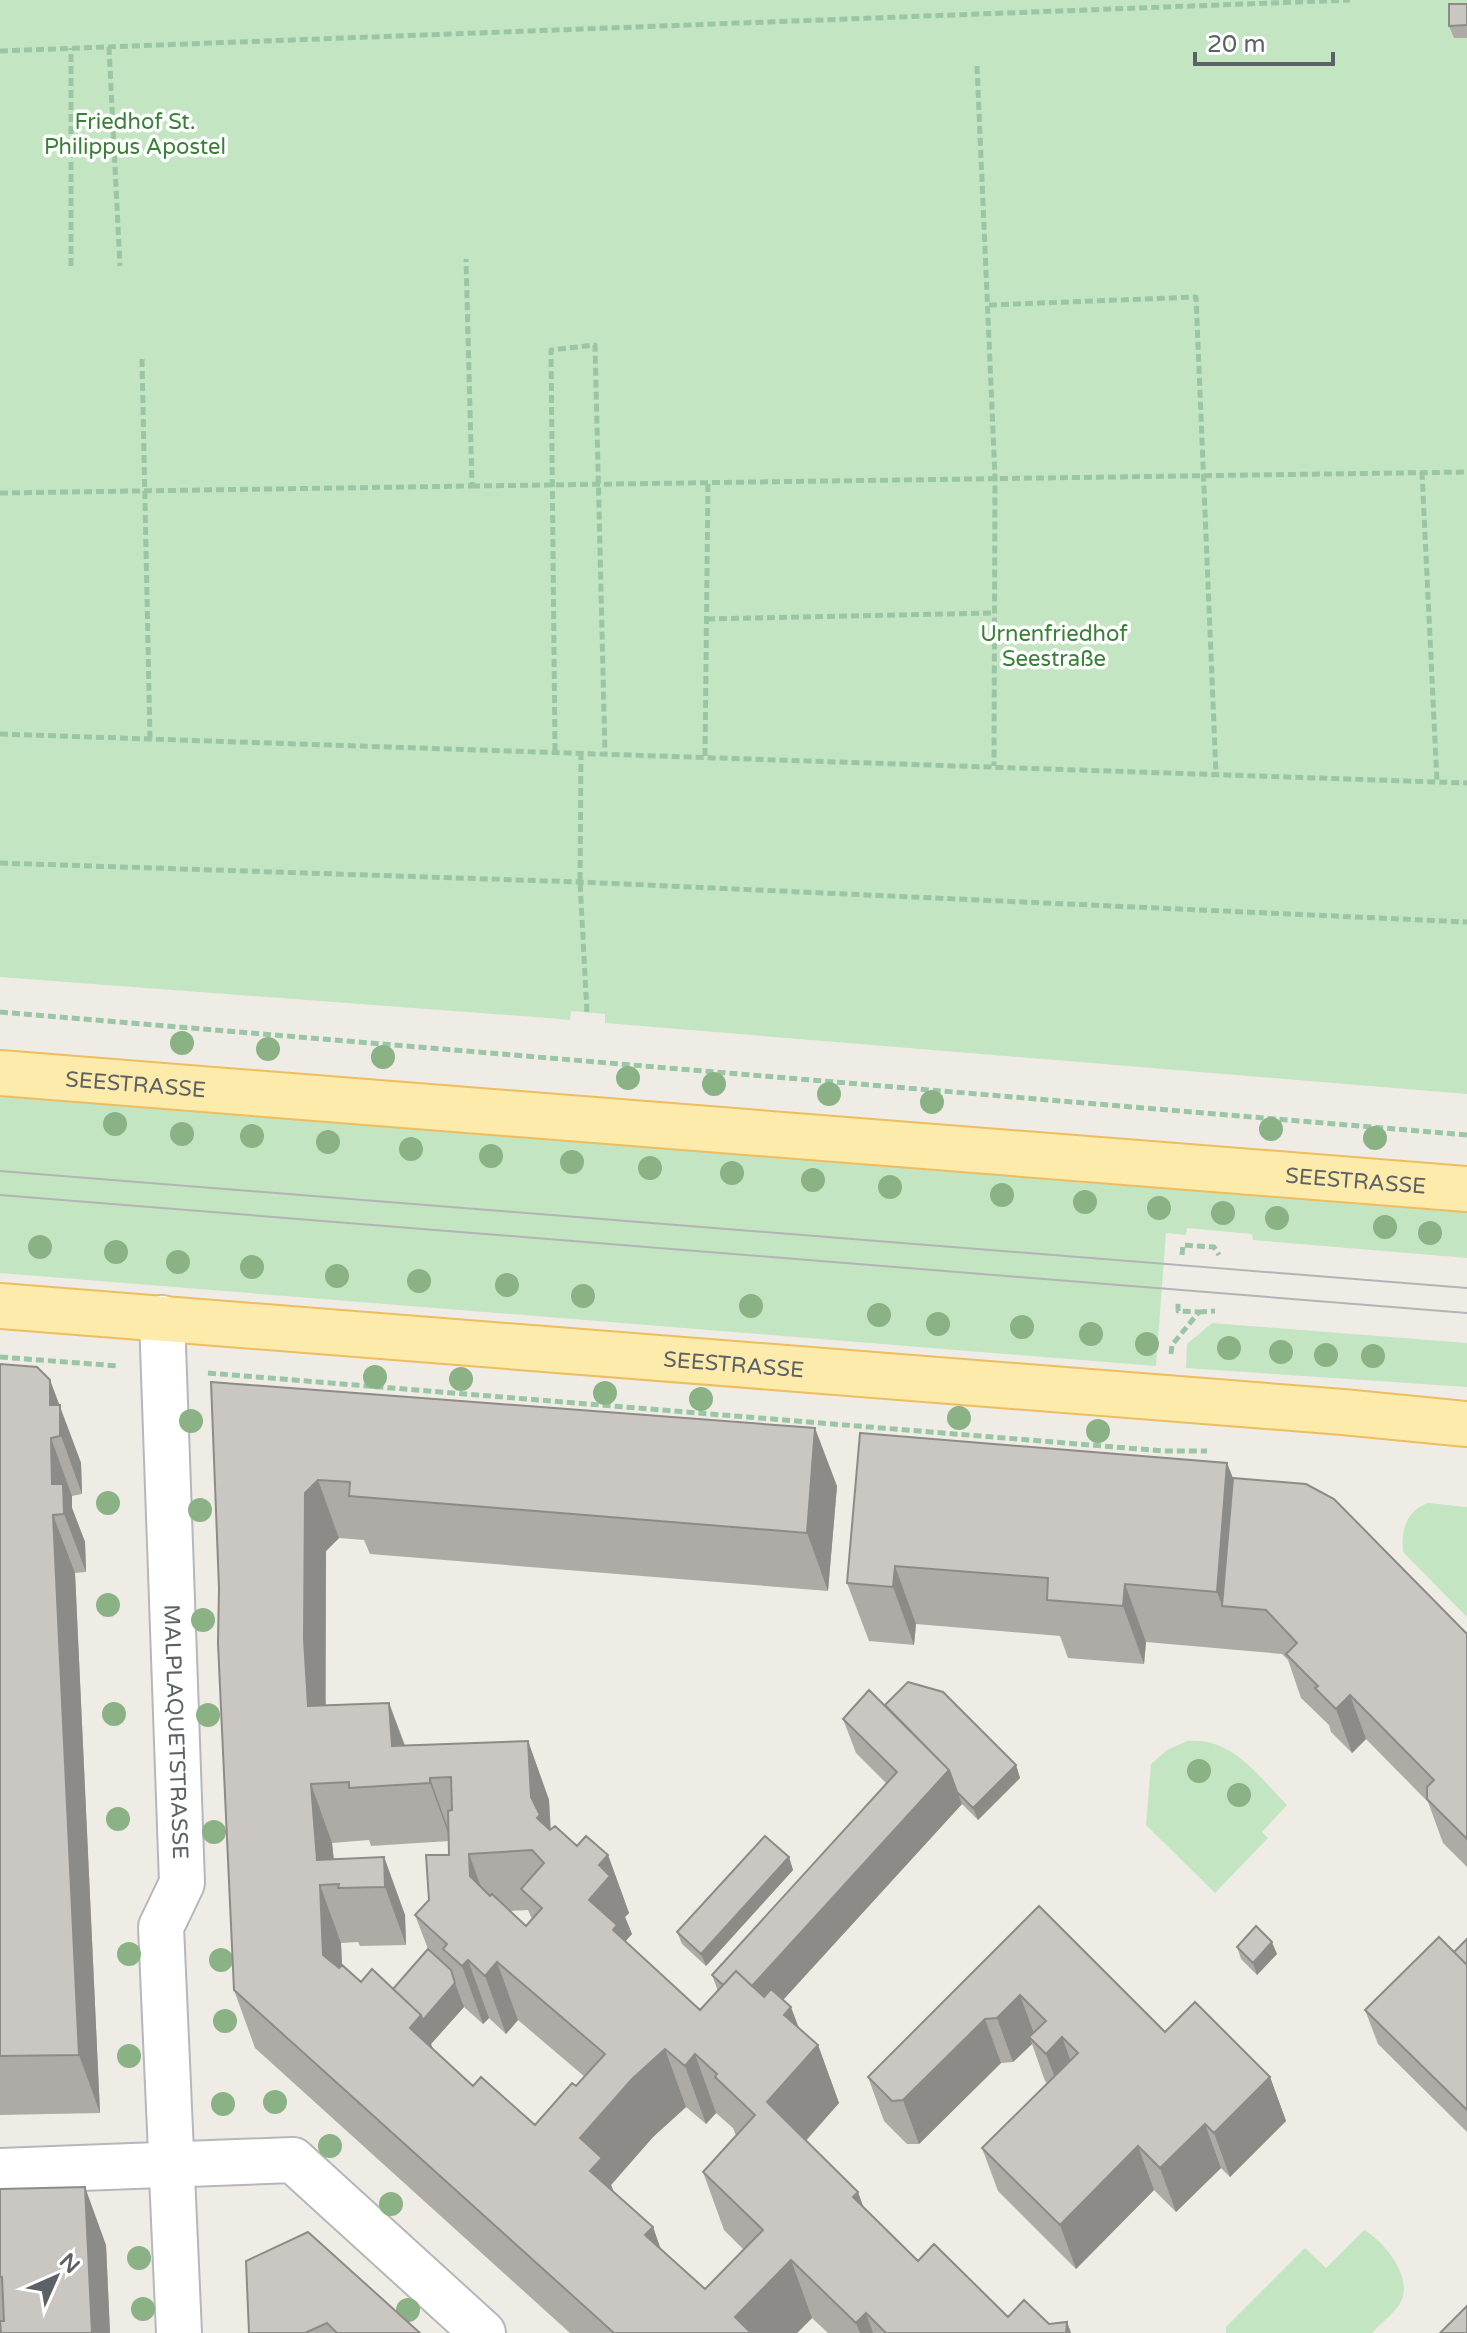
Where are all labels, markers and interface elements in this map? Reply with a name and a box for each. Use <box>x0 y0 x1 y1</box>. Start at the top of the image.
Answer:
scale bar <box>1195 16 1333 66</box>
text: 20 m <box>1207 30 1265 59</box>
park label: Friedhof St. Philippus Apostel <box>44 109 226 160</box>
park label: Urnenfriedhof Seestraße <box>980 621 1128 672</box>
street label: SEESTRASSE <box>64 1066 207 1103</box>
street label: SEESTRASSE <box>1284 1163 1427 1200</box>
street label: SEESTRASSE <box>662 1346 805 1383</box>
street label: MALPLAQUETSTRASSE <box>158 1604 193 1860</box>
north arrow <box>16 2237 96 2317</box>
text: N <box>54 2248 85 2279</box>

